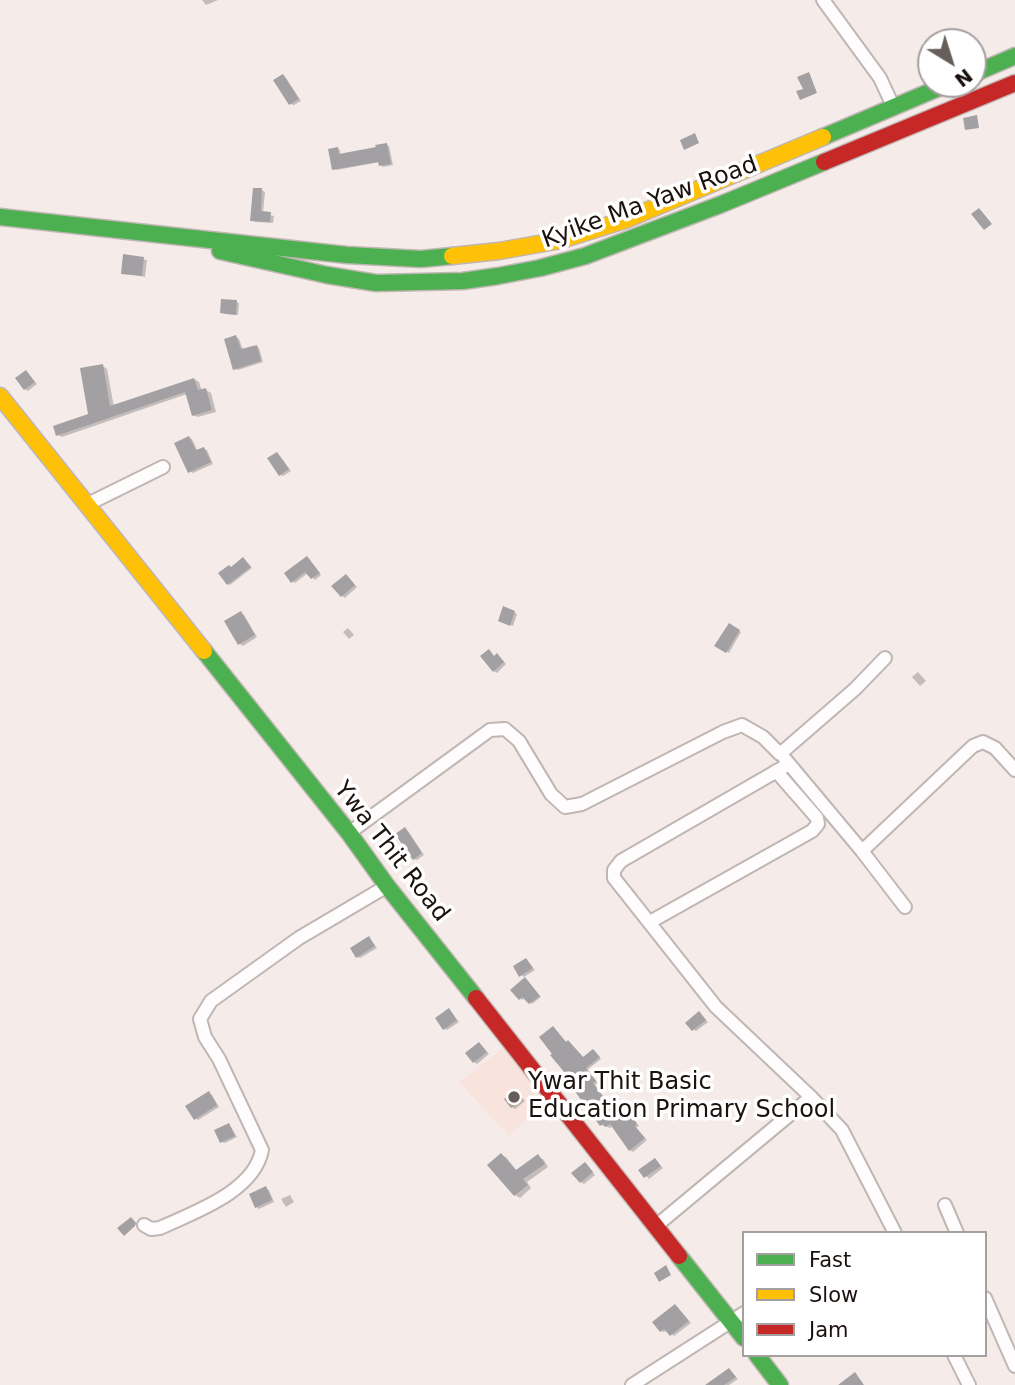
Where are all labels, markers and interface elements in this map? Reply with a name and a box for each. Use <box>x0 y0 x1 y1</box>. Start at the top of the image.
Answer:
north arrow <box>917 28 987 98</box>
text: N <box>951 64 977 92</box>
street label: Kyike Ma Yaw Road <box>538 151 762 255</box>
street label: Ywa Thit Road <box>327 776 455 928</box>
place label: Ywar Thit Basic Education Primary School <box>528 1069 835 1125</box>
marker: Ywar Thit Basic Education Primary School <box>506 1089 522 1105</box>
legend <box>742 1231 987 1357</box>
text: Fast <box>809 1248 851 1272</box>
text: Slow <box>809 1283 858 1307</box>
text: Jam <box>809 1318 849 1342</box>

